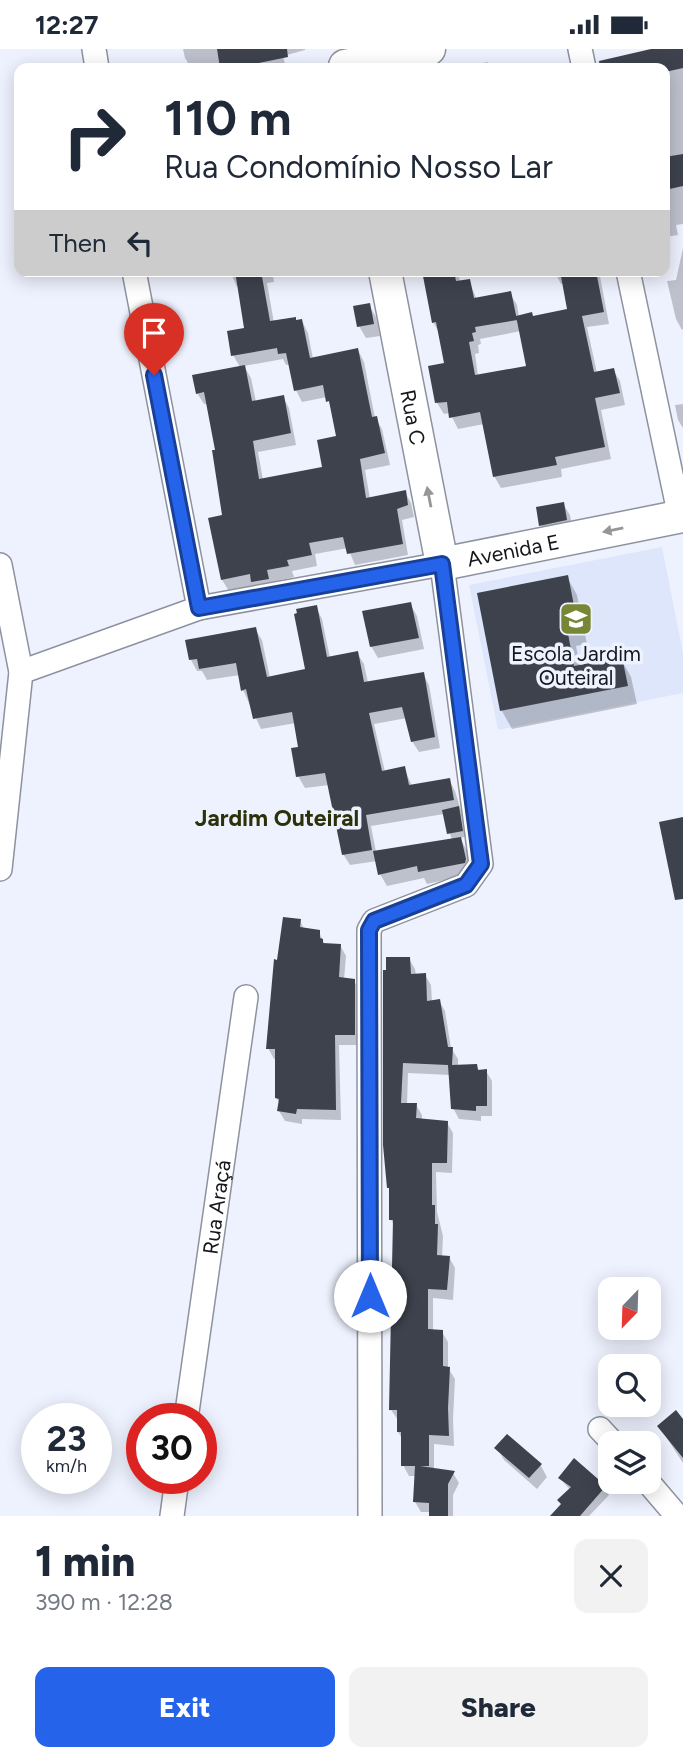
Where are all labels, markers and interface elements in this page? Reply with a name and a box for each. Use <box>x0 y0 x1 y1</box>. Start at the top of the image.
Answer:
text: 12:27 <box>35 9 98 41</box>
text: 110 m <box>164 88 292 147</box>
icon: right <box>49 91 140 182</box>
text: Rua Condomínio Nosso Lar <box>164 148 553 186</box>
icon: left <box>121 224 159 262</box>
text: Then <box>49 227 107 259</box>
pin <box>124 303 184 375</box>
icon: arrive <box>135 314 173 352</box>
street label: Rua C <box>396 387 431 447</box>
one-way arrow <box>424 486 435 508</box>
one-way arrow <box>602 525 624 536</box>
street label: Avenida E <box>465 528 561 571</box>
school or university icon: Escola Jardim Outeiral <box>557 600 595 638</box>
place label: Escola Jardim Outeiral <box>511 641 641 690</box>
district label: Jardim Outeiral <box>195 804 359 832</box>
street label: Rua Araçá <box>197 1158 235 1256</box>
position arrow <box>333 1259 407 1333</box>
north arrow <box>598 1277 662 1341</box>
map controls <box>598 1277 661 1494</box>
button: search <box>598 1354 661 1417</box>
speed limit sign: 30 <box>126 1403 217 1494</box>
text: 23 <box>47 1418 86 1460</box>
button: layers <box>598 1431 661 1494</box>
text: km/h <box>46 1455 87 1477</box>
text: 1 min <box>35 1536 135 1587</box>
button: close <box>574 1539 648 1613</box>
text: 390 m · 12:28 <box>35 1588 173 1616</box>
button: Exit <box>35 1667 335 1747</box>
button: Share <box>349 1667 648 1747</box>

